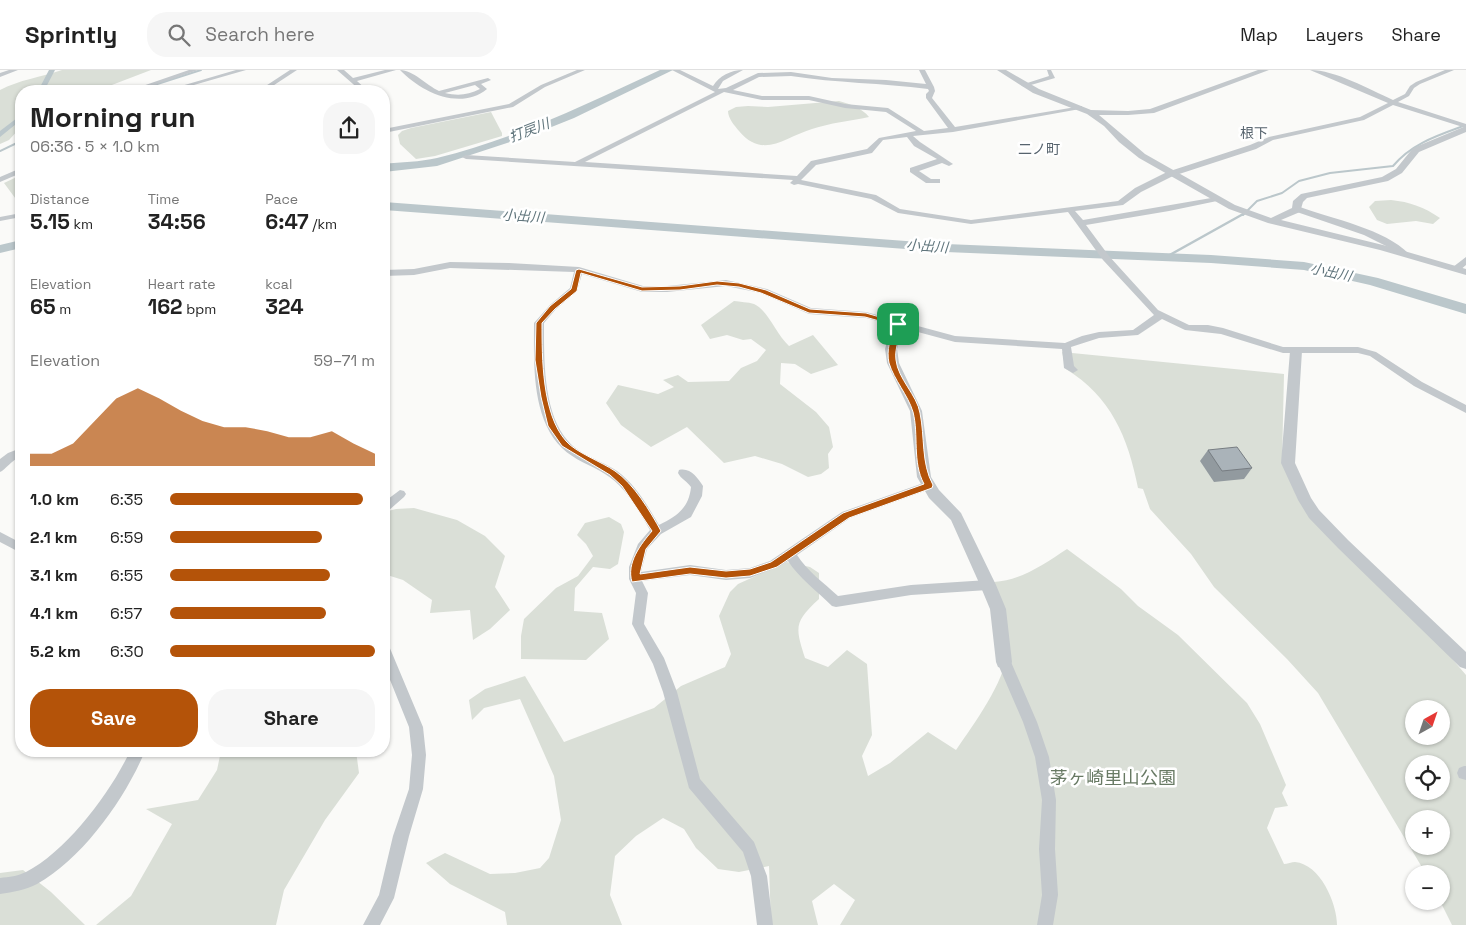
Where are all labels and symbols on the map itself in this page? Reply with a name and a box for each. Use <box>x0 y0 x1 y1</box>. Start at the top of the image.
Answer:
water label: 打戻川 <box>506 113 554 146</box>
district label: 根下 <box>1240 124 1268 142</box>
district label: 二ノ町 <box>1018 140 1060 158</box>
water label: 小出川 <box>501 206 547 227</box>
water label: 小出川 <box>905 236 951 257</box>
water label: 小出川 <box>1309 259 1355 286</box>
pin <box>877 303 919 345</box>
north arrow <box>1405 700 1450 745</box>
park label: 茅ヶ崎里山公園 <box>1050 766 1176 789</box>

